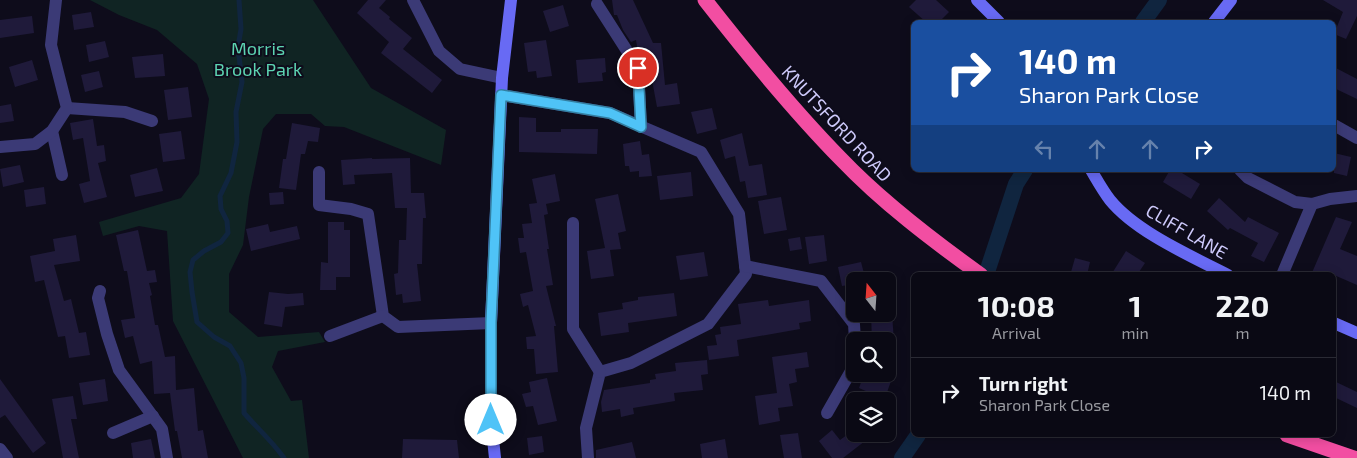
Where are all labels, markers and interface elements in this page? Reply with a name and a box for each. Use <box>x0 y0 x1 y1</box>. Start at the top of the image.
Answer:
park label: Morris Brook Park <box>214 37 302 80</box>
text: 140 m <box>1019 39 1117 81</box>
icon: right <box>936 40 1001 105</box>
pin <box>617 47 659 89</box>
icon: arrive <box>624 54 652 82</box>
street label: KNUTSFORD ROAD <box>778 60 896 186</box>
text: Sharon Park Close <box>1019 81 1199 107</box>
icon: left <box>1030 135 1058 163</box>
icon: ahead <box>1083 135 1111 163</box>
icon: ahead <box>1136 135 1164 163</box>
icon: right <box>1189 135 1217 163</box>
street label: CLIFF LANE <box>1142 199 1232 263</box>
north arrow <box>846 272 896 322</box>
map controls <box>846 272 896 442</box>
text: 10:08 <box>978 287 1055 323</box>
text: 1 <box>1129 287 1142 323</box>
text: 220 <box>1216 287 1269 323</box>
text: Arrival <box>992 323 1041 342</box>
text: min <box>1122 323 1149 342</box>
text: m <box>1235 323 1249 342</box>
button: search <box>846 332 896 382</box>
text: Turn right <box>979 372 1067 395</box>
icon: right <box>936 379 964 407</box>
text: 140 m <box>1259 381 1311 404</box>
button: layers <box>846 392 896 442</box>
position arrow <box>464 393 516 445</box>
text: Sharon Park Close <box>979 395 1110 414</box>

